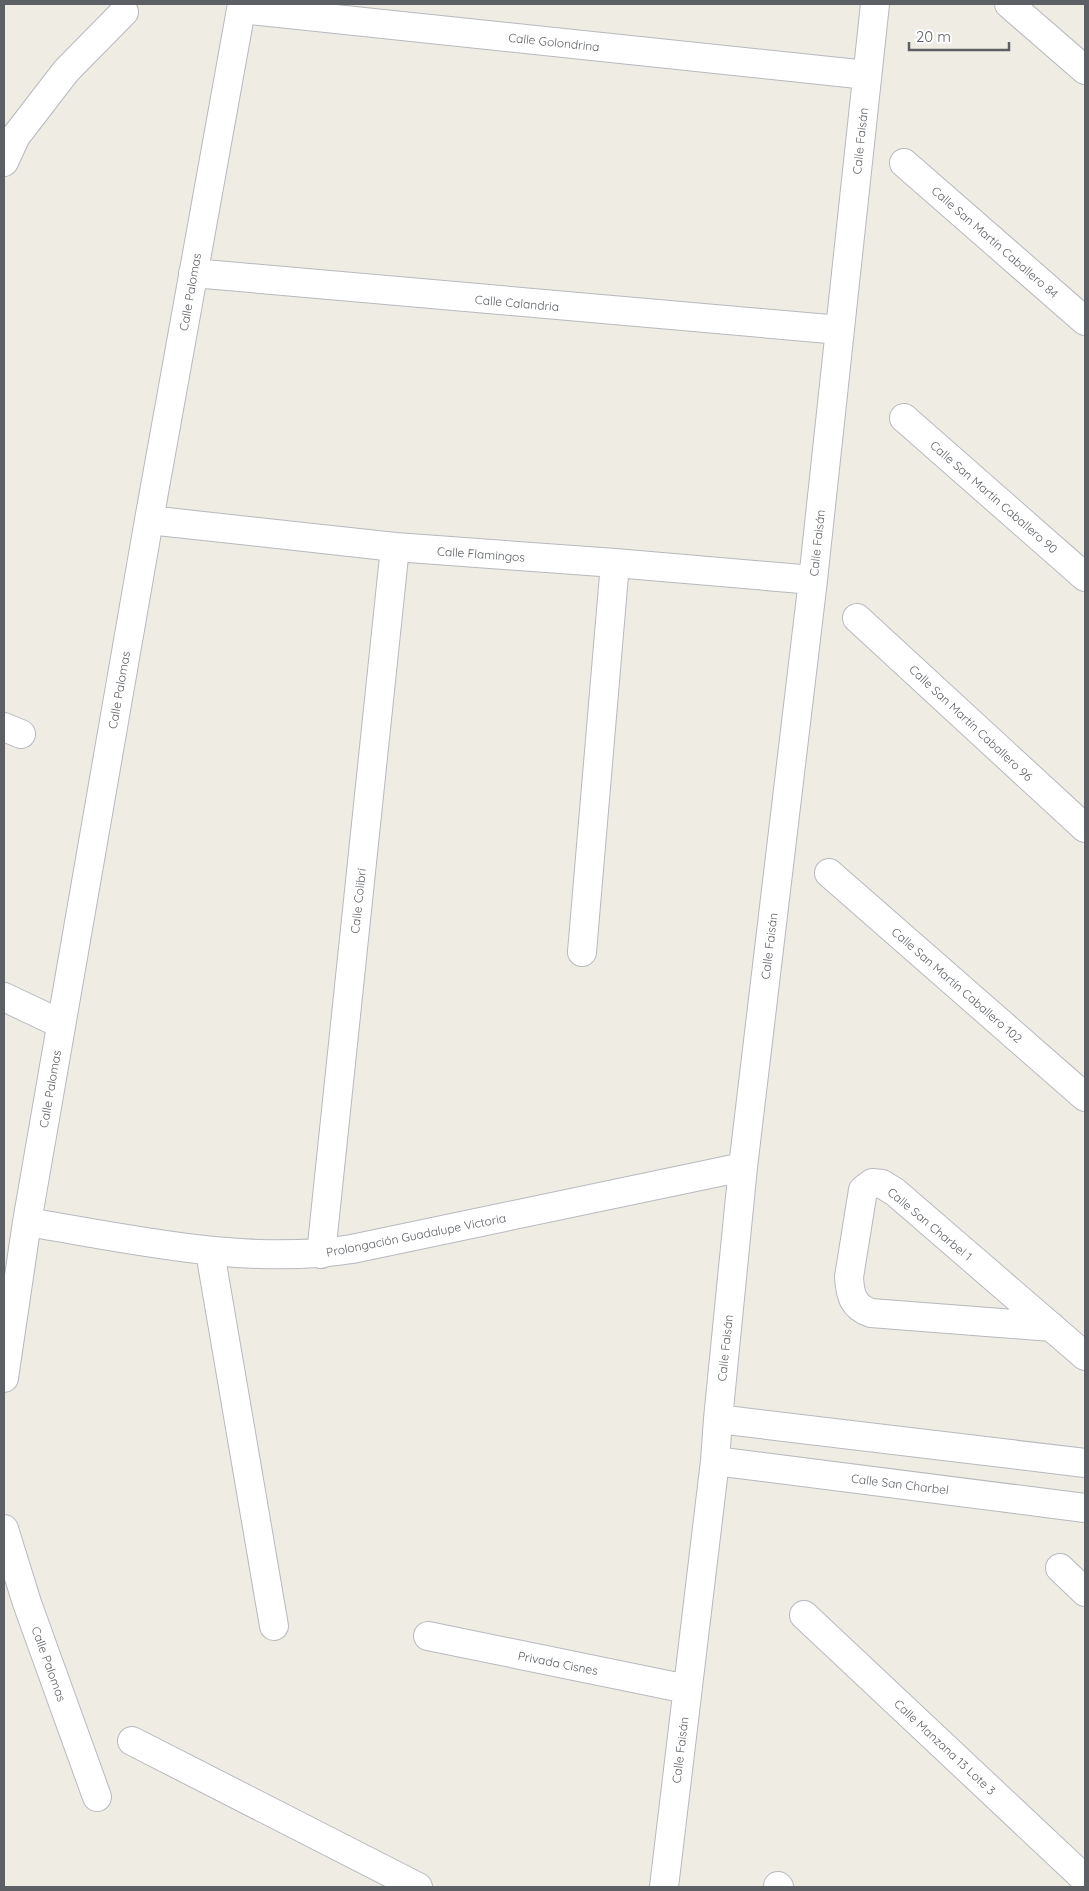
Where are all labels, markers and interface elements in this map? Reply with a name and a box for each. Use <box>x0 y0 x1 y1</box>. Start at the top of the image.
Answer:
scale bar <box>909 20 1009 52</box>
text: 20 m <box>916 27 951 46</box>
street label: Calle Golondrina <box>508 30 600 54</box>
street label: Calle Faisán <box>849 107 871 175</box>
street label: Calle San Martín Caballero 84 <box>929 183 1061 301</box>
street label: Calle Palomas <box>176 252 204 332</box>
street label: Calle Calandria <box>474 292 560 314</box>
street label: Calle San Martín Caballero 90 <box>927 438 1061 556</box>
street label: Calle Faisán <box>806 509 828 577</box>
street label: Calle Flamingos <box>437 543 526 565</box>
street label: Calle Palomas <box>105 650 133 730</box>
street label: Calle San Martín Caballero 96 <box>906 662 1036 785</box>
street label: Calle Colibrí <box>347 867 369 934</box>
street label: Calle Faisán <box>757 912 781 980</box>
street label: Calle San Martín Caballero 102 <box>889 924 1026 1046</box>
street label: Calle Palomas <box>36 1049 64 1129</box>
street label: Calle San Charbel 1 <box>885 1184 975 1264</box>
street label: Prolongación Guadalupe Victoria <box>325 1210 507 1260</box>
street label: Calle Faisán <box>714 1314 736 1382</box>
street label: Calle San Charbel <box>850 1471 950 1497</box>
street label: Calle Palomas <box>28 1624 70 1704</box>
street label: Privada Cisnes <box>517 1648 600 1678</box>
street label: Calle Manzana 13 Lote 3 <box>891 1696 999 1798</box>
street label: Calle Faisán <box>668 1716 692 1784</box>

